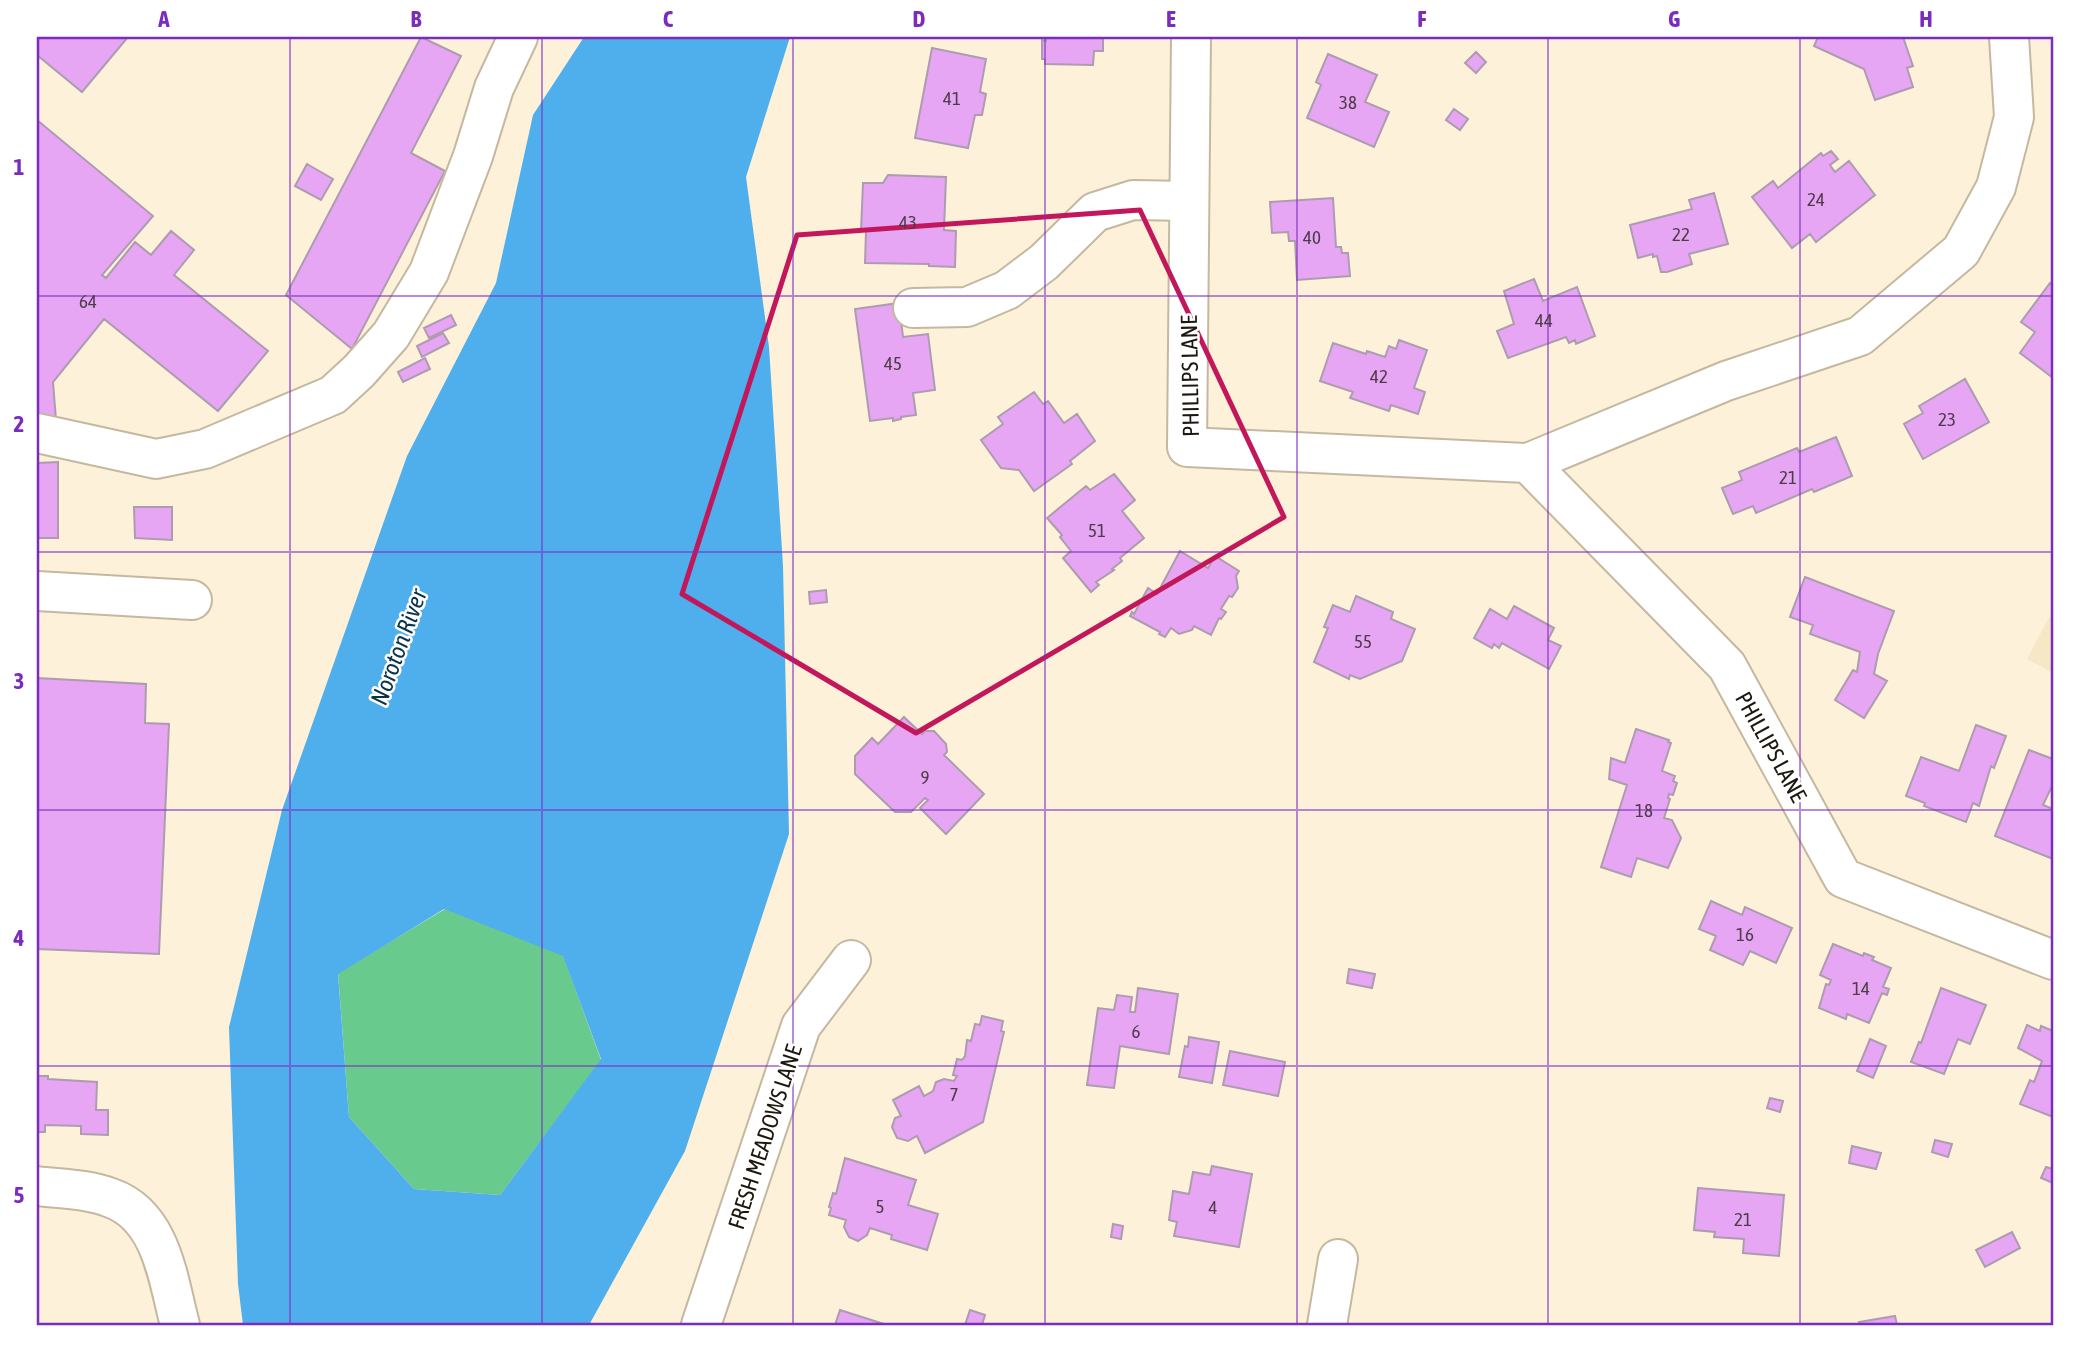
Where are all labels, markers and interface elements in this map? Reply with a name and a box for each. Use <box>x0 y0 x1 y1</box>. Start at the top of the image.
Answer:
text: A <box>157 6 170 32</box>
text: B <box>411 6 422 32</box>
text: C <box>663 6 674 32</box>
text: D <box>913 6 926 32</box>
text: E <box>1166 6 1176 32</box>
text: F <box>1417 6 1427 32</box>
text: G <box>1668 6 1680 32</box>
text: H <box>1919 6 1933 32</box>
house number: 41 <box>943 87 961 109</box>
house number: 38 <box>1339 91 1357 113</box>
text: 1 <box>14 154 25 180</box>
house number: 24 <box>1807 188 1825 210</box>
house number: 43 <box>899 211 917 233</box>
house number: 22 <box>1672 223 1690 245</box>
house number: 40 <box>1303 226 1321 248</box>
house number: 64 <box>79 290 97 312</box>
house number: 44 <box>1535 309 1553 331</box>
street label: PHILLIPS LANE <box>1176 315 1204 437</box>
house number: 45 <box>884 352 902 374</box>
house number: 42 <box>1370 365 1388 387</box>
house number: 23 <box>1938 408 1956 430</box>
text: 2 <box>14 411 24 437</box>
house number: 21 <box>1779 466 1797 488</box>
house number: 51 <box>1088 519 1106 541</box>
water label: Noroton River <box>365 584 432 708</box>
house number: 55 <box>1354 630 1372 652</box>
text: 3 <box>14 668 24 694</box>
street label: PHILLIPS LANE <box>1730 687 1812 807</box>
house number: 9 <box>921 766 930 788</box>
house number: 18 <box>1635 799 1653 821</box>
house number: 16 <box>1736 923 1754 945</box>
text: 4 <box>13 925 25 951</box>
house number: 14 <box>1852 977 1870 999</box>
house number: 6 <box>1132 1020 1141 1042</box>
street label: FRESH MEADOWS LANE <box>723 1041 807 1232</box>
house number: 7 <box>950 1083 958 1105</box>
text: 5 <box>14 1182 25 1208</box>
house number: 5 <box>876 1195 884 1217</box>
house number: 4 <box>1209 1196 1218 1218</box>
house number: 21 <box>1734 1208 1752 1230</box>

